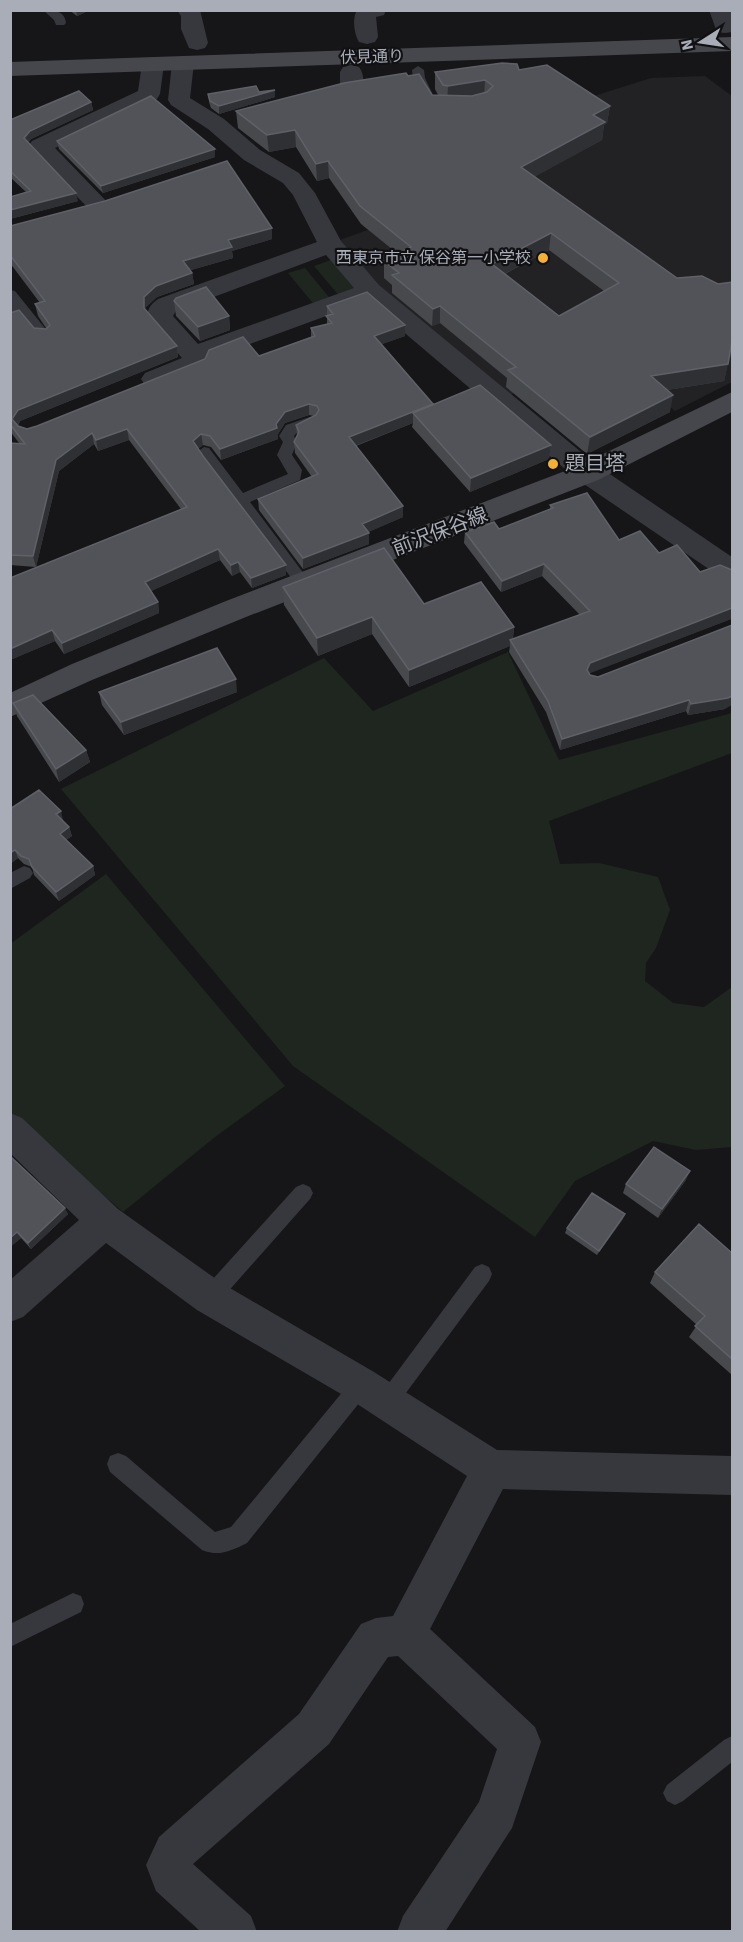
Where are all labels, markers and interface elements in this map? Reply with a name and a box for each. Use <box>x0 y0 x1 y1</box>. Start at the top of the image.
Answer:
north arrow <box>671 12 731 72</box>
text: N <box>675 37 699 52</box>
street label: 伏見通り <box>340 45 404 69</box>
place label: 西東京市立 保谷第一小学校 <box>336 247 531 269</box>
marker: 西東京市立 保谷第一小学校 <box>536 251 550 265</box>
place label: 題目塔 <box>565 450 625 478</box>
marker: 題目塔 <box>546 457 560 471</box>
street label: 前沢保谷線 <box>388 501 492 563</box>

